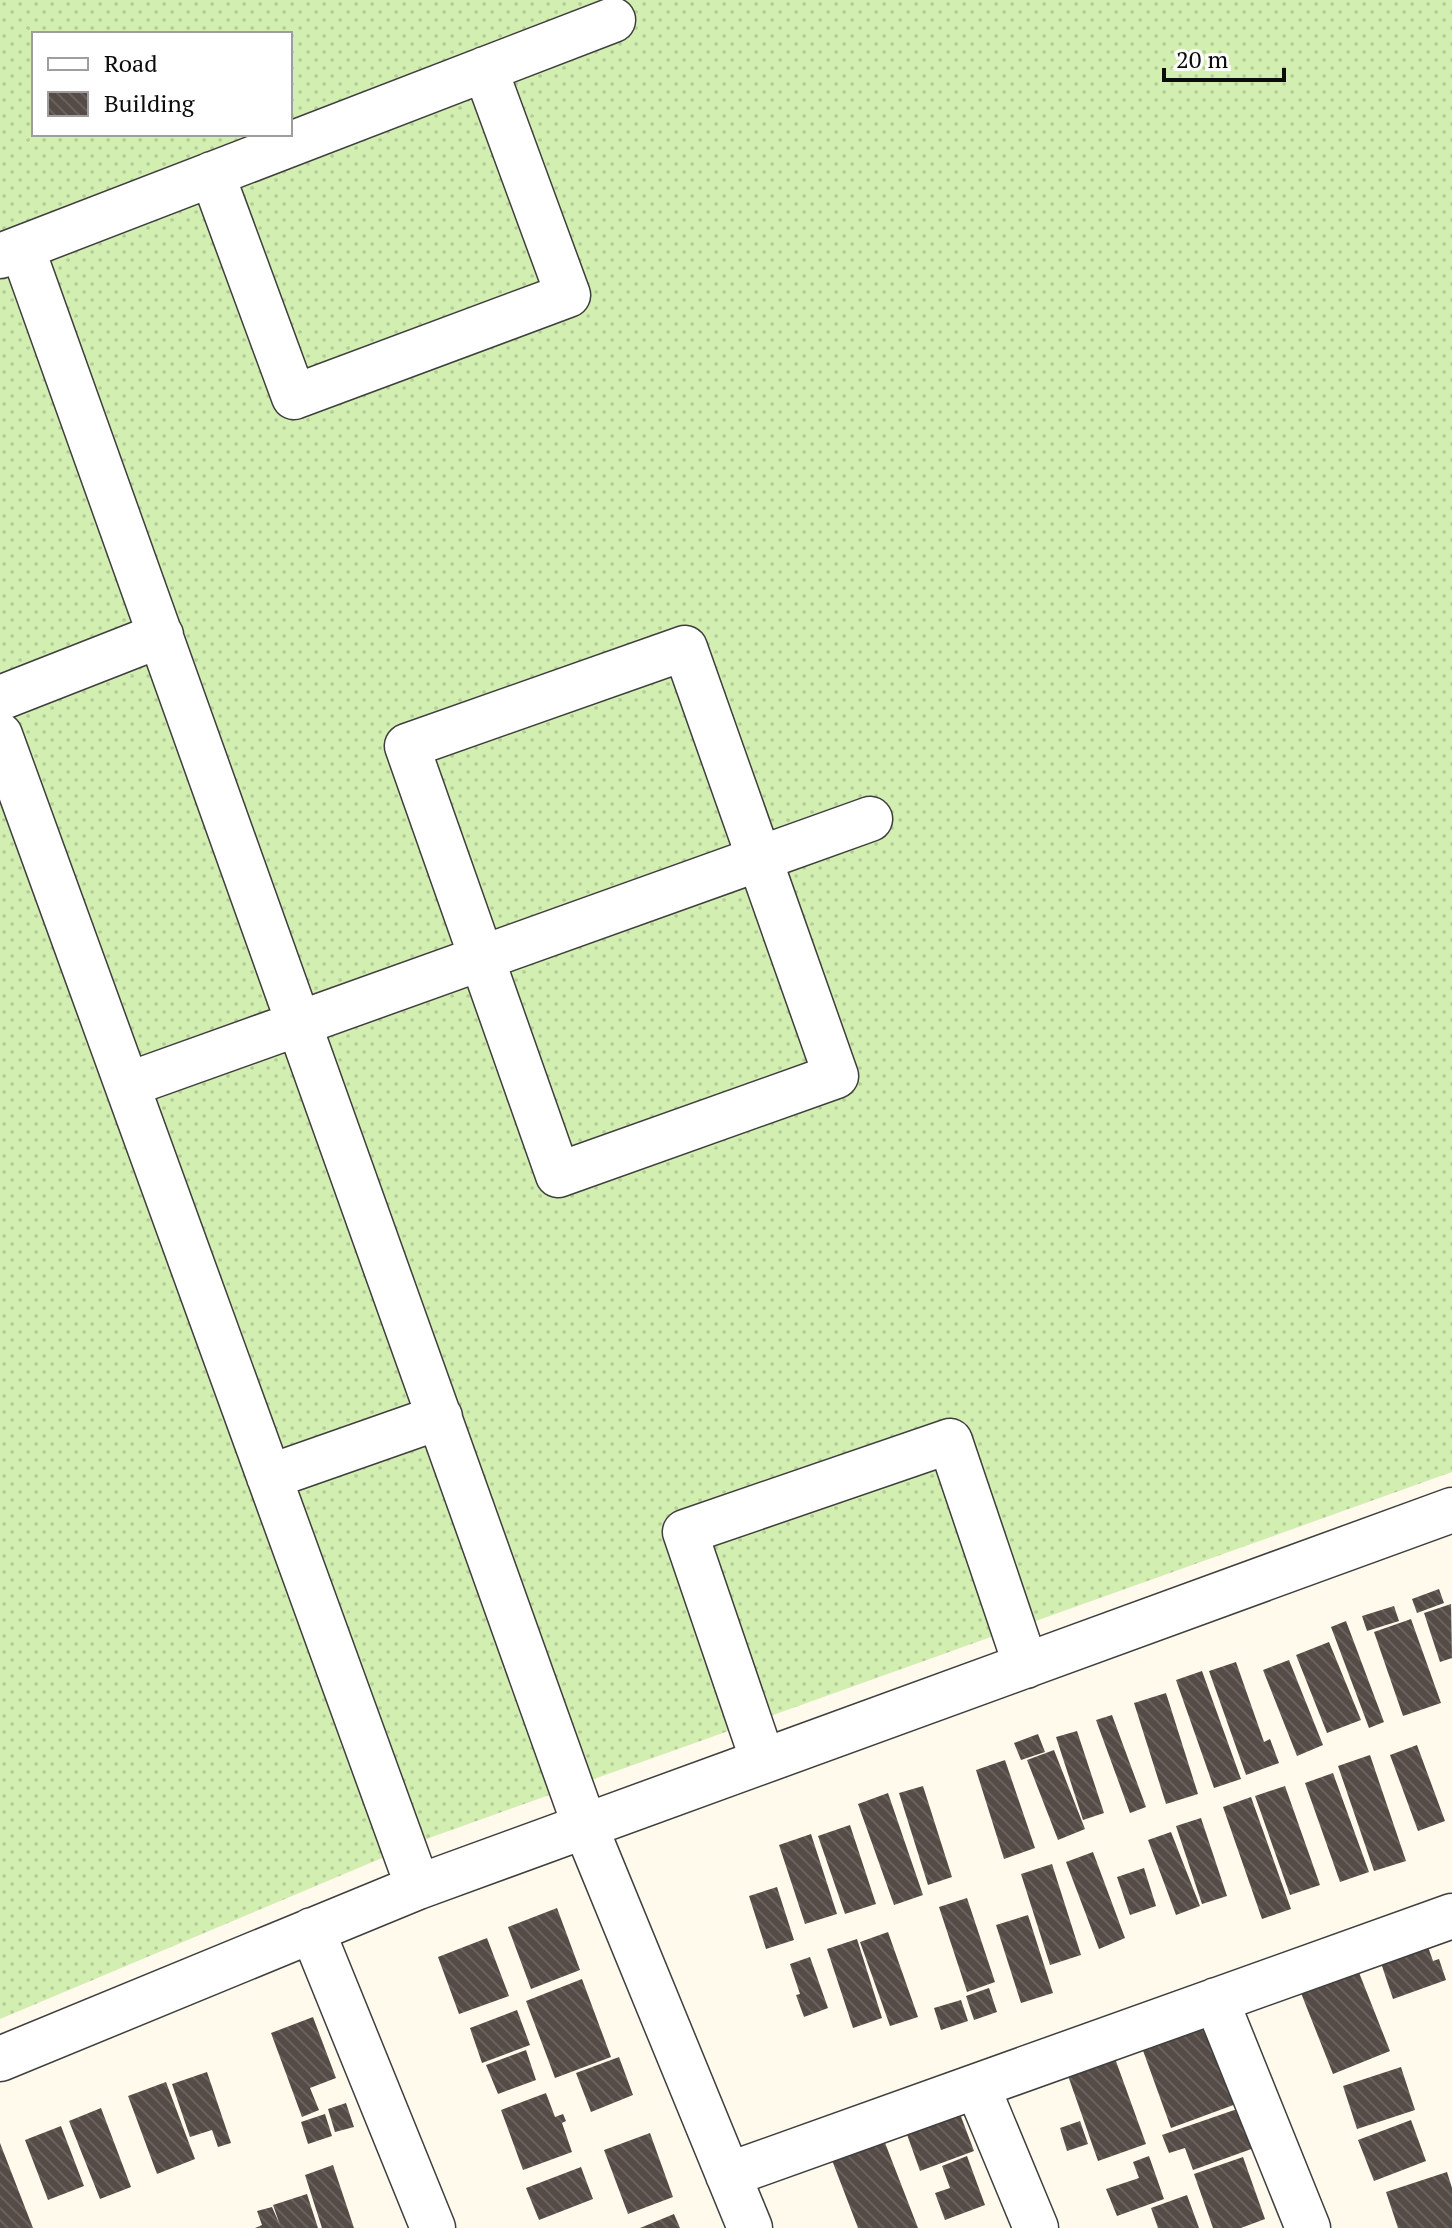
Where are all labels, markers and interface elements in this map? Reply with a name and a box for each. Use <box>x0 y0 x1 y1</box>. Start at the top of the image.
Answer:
legend <box>32 32 292 136</box>
scale bar <box>1164 32 1284 82</box>
text: 20 m <box>1176 43 1228 75</box>
text: Road <box>104 47 158 79</box>
text: Building <box>104 87 195 119</box>

